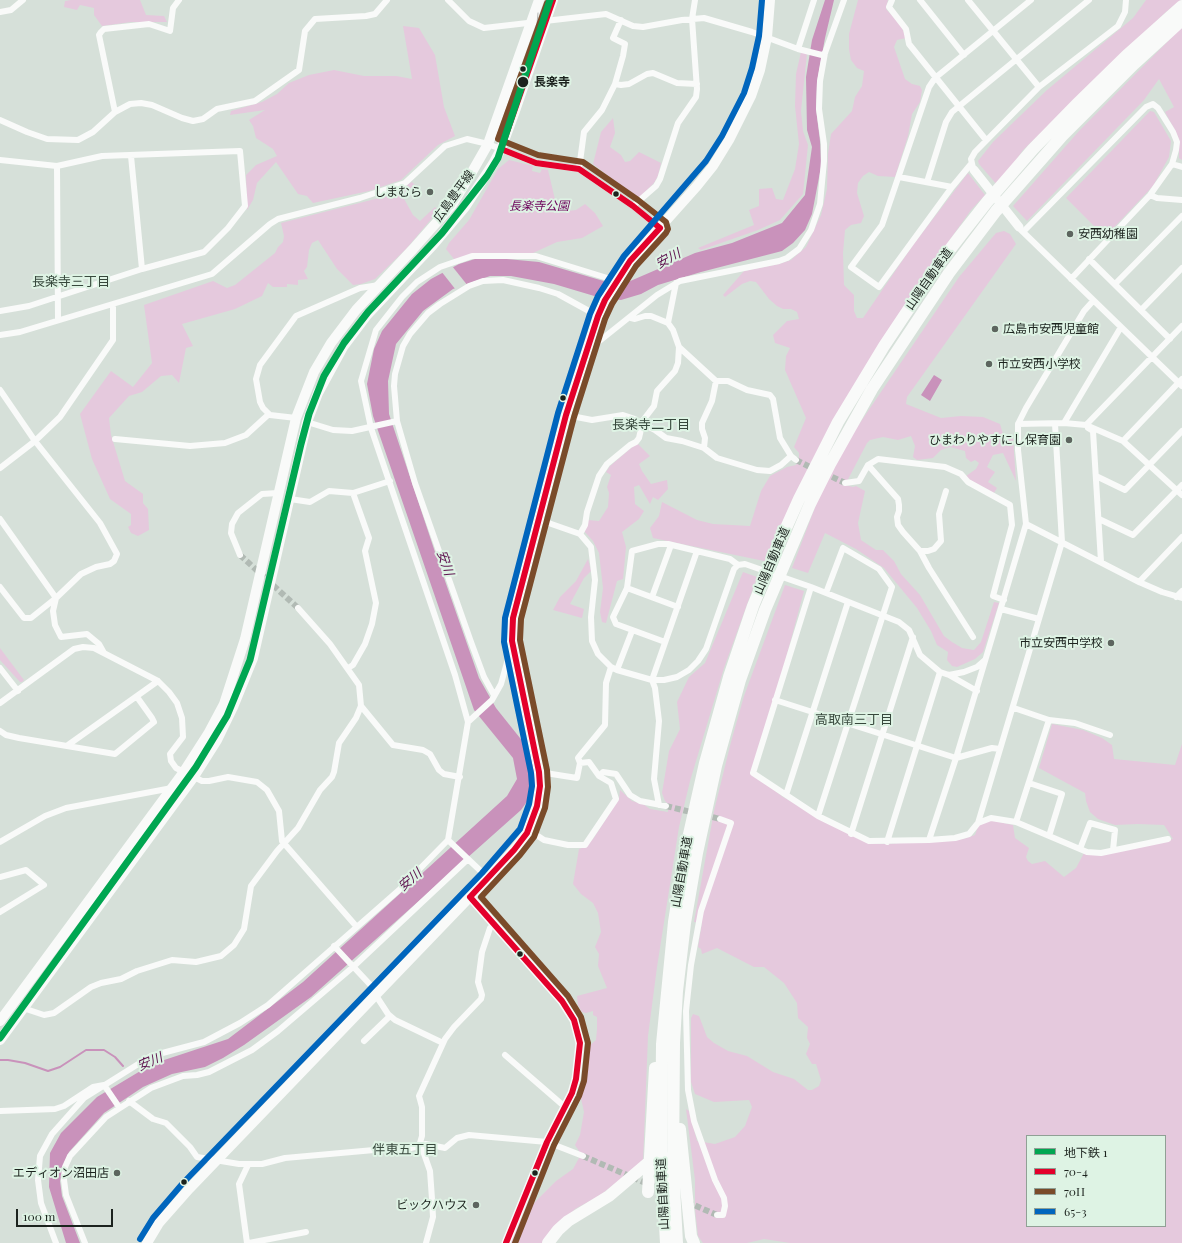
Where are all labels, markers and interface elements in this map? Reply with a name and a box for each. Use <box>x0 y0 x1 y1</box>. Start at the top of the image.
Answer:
unlabelled marker <box>518 64 528 74</box>
marker: 長楽寺 <box>516 75 530 89</box>
place label: 長楽寺 <box>534 75 570 89</box>
street label: 広島豊平線 <box>431 167 477 225</box>
place label: しまむら <box>374 185 422 199</box>
marker: しまむら <box>425 187 435 197</box>
unlabelled marker <box>611 189 621 199</box>
park label: 長楽寺公園 <box>509 199 569 213</box>
place label: 安西幼稚園 <box>1078 227 1138 241</box>
marker: 安西幼稚園 <box>1065 229 1075 239</box>
street label: 山陽自動車道 <box>902 245 956 313</box>
water label: 安川 <box>653 246 683 272</box>
district label: 長楽寺三丁目 <box>32 274 110 290</box>
place label: 広島市安西児童館 <box>1003 322 1099 336</box>
marker: 広島市安西児童館 <box>990 324 1000 334</box>
place label: 市立安西小学校 <box>997 357 1081 371</box>
marker: 市立安西小学校 <box>984 359 994 369</box>
unlabelled marker <box>558 393 568 403</box>
district label: 長楽寺二丁目 <box>612 417 690 433</box>
place label: ひまわりやすにし保育園 <box>929 433 1061 447</box>
marker: ひまわりやすにし保育園 <box>1064 435 1074 445</box>
street label: 山陽自動車道 <box>751 525 793 597</box>
water label: 安川 <box>433 548 457 578</box>
place label: 市立安西中学校 <box>1019 636 1103 650</box>
marker: 市立安西中学校 <box>1106 638 1116 648</box>
district label: 高取南三丁目 <box>815 712 893 728</box>
street label: 山陽自動車道 <box>669 835 695 909</box>
water label: 安川 <box>395 866 425 894</box>
unlabelled marker <box>515 949 525 959</box>
water label: 安川 <box>135 1050 165 1074</box>
legend <box>1026 1135 1166 1227</box>
district label: 伴東五丁目 <box>373 1142 437 1158</box>
text: 地下鉄 1 <box>1064 1144 1107 1160</box>
street label: 山陽自動車道 <box>654 1158 672 1230</box>
text: 70-4 <box>1064 1163 1088 1179</box>
place label: エディオン沼田店 <box>13 1166 109 1180</box>
marker: エディオン沼田店 <box>112 1168 122 1178</box>
unlabelled marker <box>530 1168 540 1178</box>
unlabelled marker <box>179 1177 189 1187</box>
text: 70H <box>1064 1183 1085 1199</box>
place label: ビックハウス <box>396 1198 468 1212</box>
marker: ビックハウス <box>471 1200 481 1210</box>
scale bar <box>18 1201 115 1227</box>
text: 65-3 <box>1064 1203 1087 1219</box>
text: 100 m <box>23 1208 55 1224</box>

